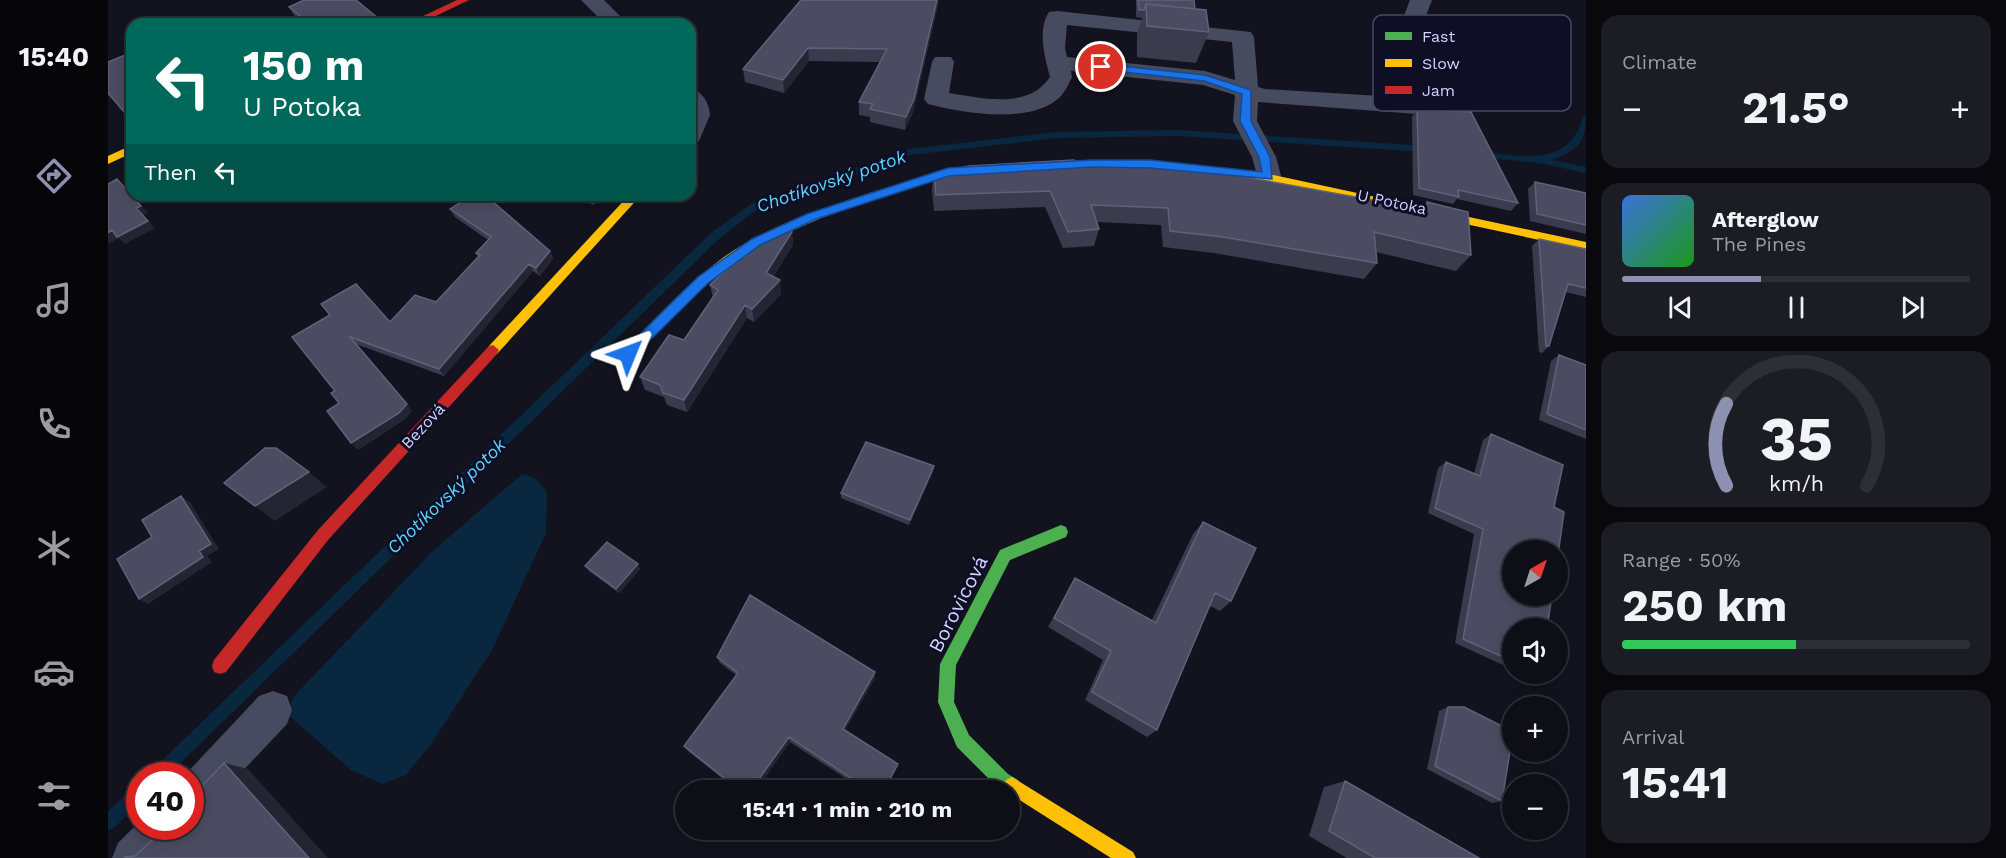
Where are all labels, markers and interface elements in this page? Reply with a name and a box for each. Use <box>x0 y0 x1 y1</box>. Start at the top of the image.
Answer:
legend <box>1373 15 1571 111</box>
text: Fast <box>1422 27 1455 46</box>
text: 15:40 <box>19 41 89 73</box>
text: 150 m <box>243 41 364 90</box>
pin <box>1075 41 1126 92</box>
icon: left <box>144 42 222 120</box>
icon: arrive <box>1084 50 1117 83</box>
text: Climate <box>1622 50 1697 74</box>
text: Slow <box>1422 54 1460 73</box>
text: Jam <box>1422 81 1455 100</box>
text: 21.5° <box>1742 81 1850 134</box>
text: − <box>1622 89 1642 128</box>
text: + <box>1950 89 1970 128</box>
text: U Potoka <box>243 91 361 123</box>
water label: Chotíkovský potok <box>753 145 910 216</box>
icon: directions <box>33 155 75 197</box>
icon: left <box>209 156 242 189</box>
text: Then <box>144 160 197 185</box>
street label: U Potoka <box>1356 185 1428 219</box>
text: Afterglow <box>1712 207 1819 232</box>
text: The Pines <box>1712 232 1806 256</box>
icon: music <box>33 279 75 321</box>
icon: previous <box>1664 291 1697 324</box>
icon: pause <box>1780 291 1813 324</box>
icon: next <box>1896 291 1929 324</box>
position arrow <box>596 322 660 386</box>
street label: Bezová <box>397 399 449 453</box>
text: 35 <box>1759 402 1833 475</box>
icon: phone <box>33 403 75 445</box>
water label: Chotíkovský potok <box>382 433 511 558</box>
text: km/h <box>1768 471 1824 496</box>
icon: climate <box>33 527 75 569</box>
north arrow <box>1502 540 1568 606</box>
map controls <box>1502 540 1568 840</box>
text: Range · 50% <box>1622 548 1741 572</box>
street label: Borovicová <box>923 552 993 656</box>
text: 250 km <box>1622 579 1787 632</box>
button: sound <box>1502 618 1568 684</box>
icon: car <box>33 651 75 693</box>
button: + <box>1502 696 1568 762</box>
text: Arrival <box>1622 725 1684 749</box>
text: 15:41 <box>1622 756 1729 809</box>
speed limit sign: 40 <box>126 762 204 840</box>
button: − <box>1502 774 1568 840</box>
icon: filters <box>33 775 75 817</box>
text: 15:41 · 1 min · 210 m <box>743 797 952 822</box>

